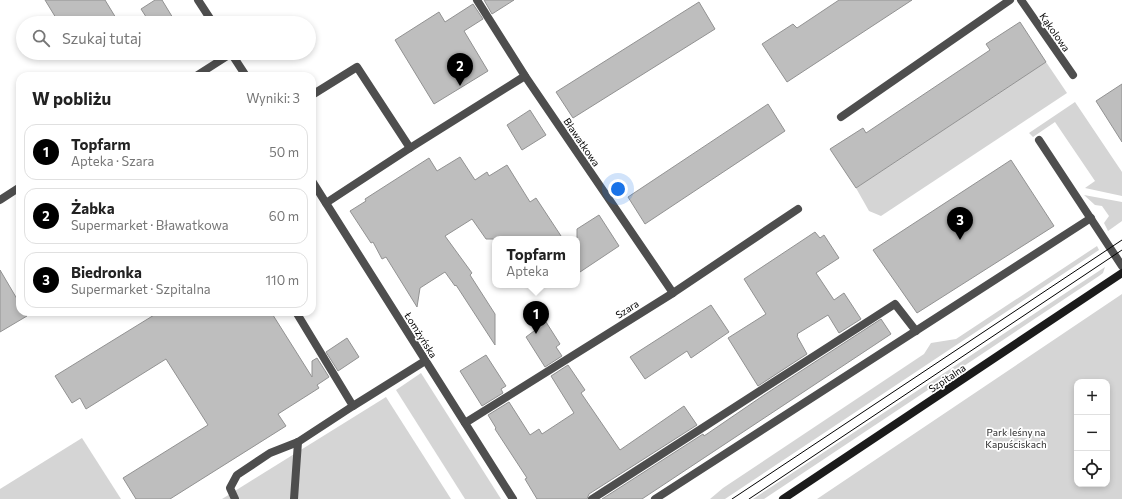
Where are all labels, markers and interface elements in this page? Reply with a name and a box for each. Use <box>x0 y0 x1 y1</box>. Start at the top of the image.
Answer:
street label: Kąkolowa <box>1037 10 1073 54</box>
search box <box>16 16 316 60</box>
icon: search <box>30 27 52 49</box>
text: Szukaj tutaj <box>62 29 142 47</box>
pin: 2 <box>447 53 473 86</box>
text: W pobliżu <box>32 88 111 109</box>
text: Wyniki: 3 <box>246 90 300 106</box>
street label: Bławatkowa <box>561 115 603 169</box>
text: Topfarm <box>71 135 131 153</box>
text: 1 <box>43 144 49 160</box>
text: 50 m <box>269 144 299 160</box>
text: Apteka · Szara <box>71 153 154 169</box>
your location <box>608 179 628 199</box>
text: Żabka <box>71 199 115 217</box>
pin: 3 <box>947 207 973 240</box>
text: 2 <box>42 208 50 224</box>
text: 60 m <box>269 208 299 224</box>
text: Supermarket · Bławatkowa <box>71 217 229 233</box>
popup <box>492 236 580 288</box>
text: Topfarm <box>506 245 566 263</box>
text: Biedronka <box>71 263 142 281</box>
text: Apteka <box>506 263 549 279</box>
text: 3 <box>42 272 50 288</box>
text: 110 m <box>266 272 299 288</box>
text: Supermarket · Szpitalna <box>71 281 211 297</box>
street label: Szara <box>613 297 641 321</box>
pin: 1 <box>523 301 549 334</box>
street label: Łomżyńska <box>402 309 440 360</box>
street label: Szpitalna <box>926 361 968 395</box>
map controls <box>1074 379 1110 487</box>
button: + <box>1074 379 1110 415</box>
button: − <box>1074 415 1110 451</box>
park label: Park leśny na Kapuściskach <box>985 426 1047 450</box>
button: locate <box>1074 451 1110 487</box>

